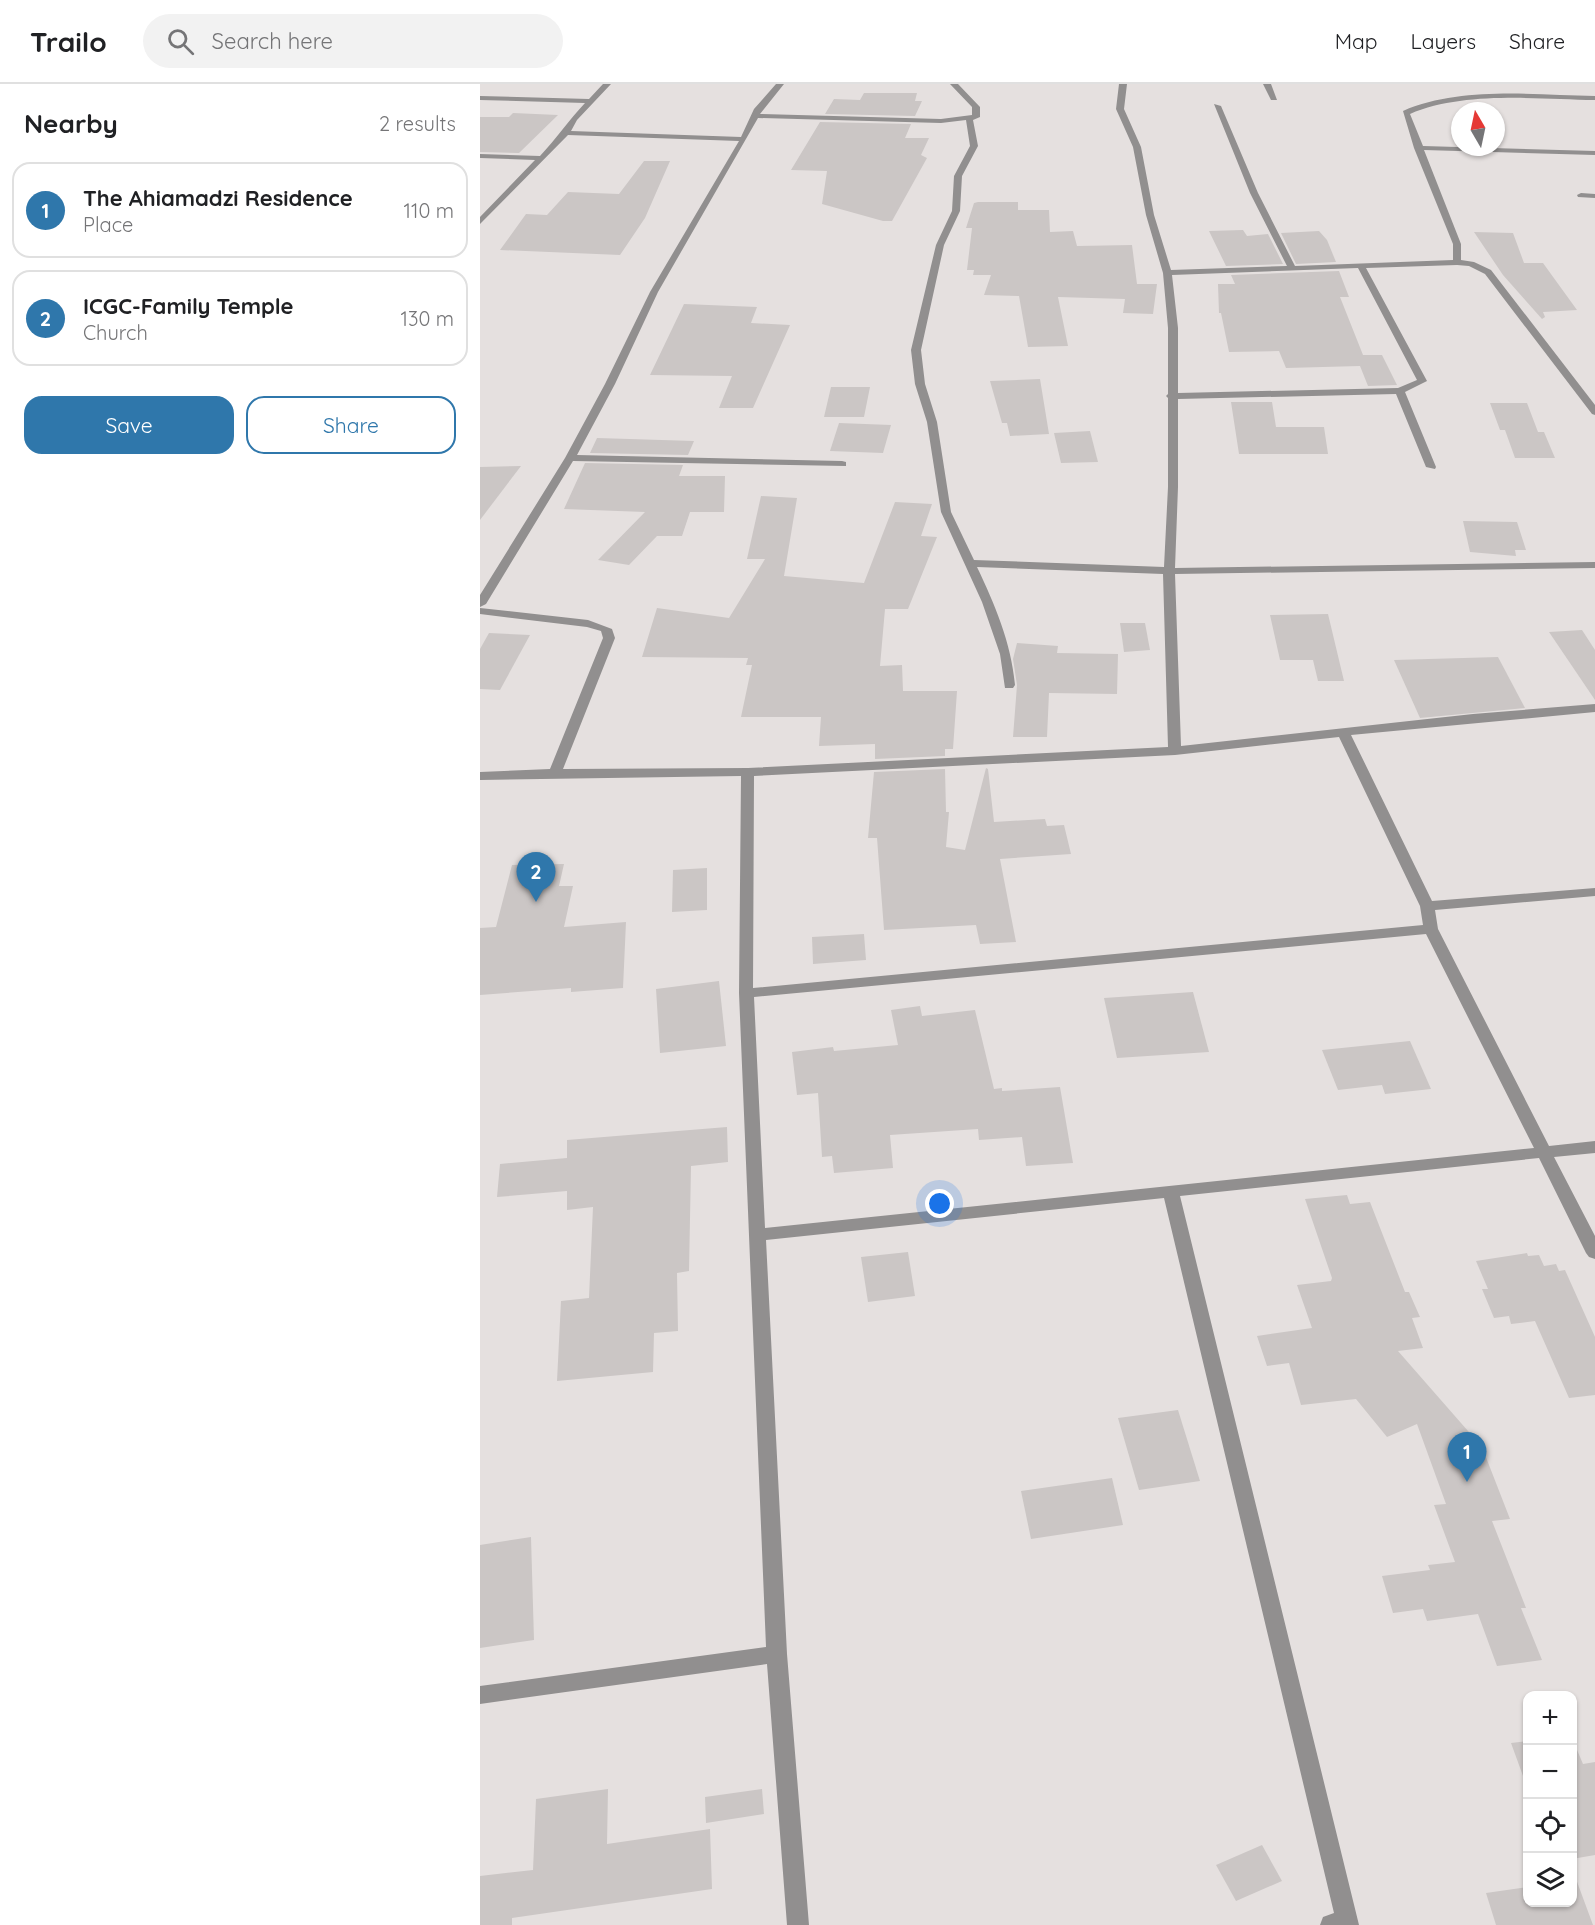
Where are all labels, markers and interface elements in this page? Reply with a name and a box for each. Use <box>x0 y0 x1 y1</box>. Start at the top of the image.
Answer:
search box <box>143 14 563 68</box>
text: Trailo <box>30 24 107 59</box>
icon: search <box>164 25 197 58</box>
text: Search here <box>212 27 333 55</box>
text: Map <box>1335 28 1378 54</box>
text: Layers <box>1411 28 1476 54</box>
text: Share <box>1509 28 1565 54</box>
north arrow <box>1451 102 1505 156</box>
text: Nearby <box>24 107 118 140</box>
text: 2 results <box>379 111 456 136</box>
text: The Ahiamadzi Residence <box>83 184 353 212</box>
text: 1 <box>42 198 49 223</box>
text: 110 m <box>404 198 454 223</box>
text: Place <box>83 212 133 237</box>
text: ICGC-Family Temple <box>83 292 293 320</box>
text: 2 <box>40 306 51 331</box>
text: 130 m <box>401 306 454 331</box>
text: Church <box>83 320 148 345</box>
button: Save <box>24 396 234 454</box>
button: Share <box>246 396 456 454</box>
pin: 2 <box>516 852 556 902</box>
your location <box>925 1189 954 1218</box>
pin: 1 <box>1448 1432 1486 1482</box>
map controls <box>1523 1691 1577 1907</box>
button: + <box>1523 1691 1577 1745</box>
button: − <box>1523 1745 1577 1799</box>
button: locate <box>1523 1799 1577 1853</box>
button: layers <box>1523 1853 1577 1907</box>

